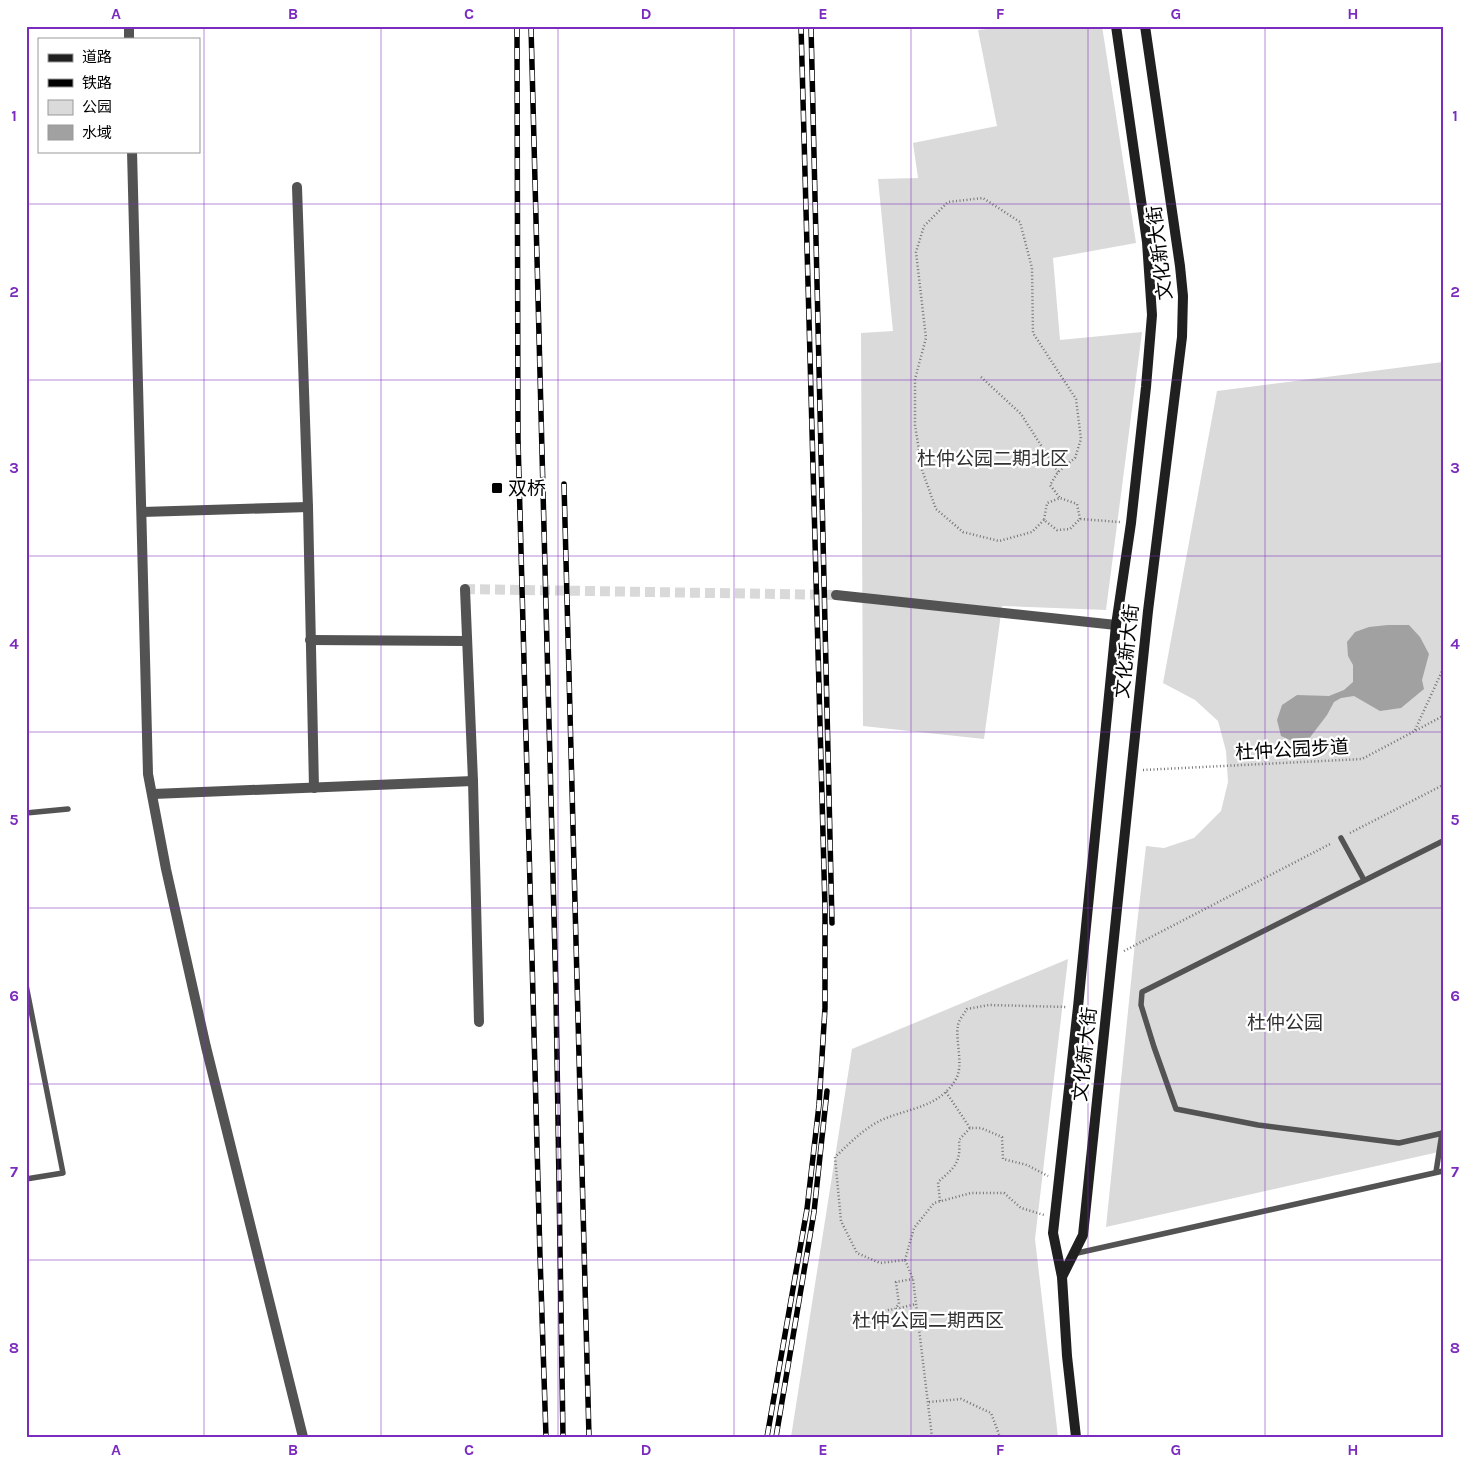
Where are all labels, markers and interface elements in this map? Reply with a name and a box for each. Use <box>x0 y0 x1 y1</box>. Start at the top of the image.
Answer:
text: A <box>111 4 121 23</box>
text: B <box>288 4 298 23</box>
text: C <box>464 4 474 23</box>
text: D <box>641 4 652 23</box>
text: E <box>818 4 828 23</box>
text: F <box>996 4 1005 23</box>
text: G <box>1171 4 1181 23</box>
text: H <box>1347 4 1359 23</box>
legend <box>38 38 200 152</box>
text: 道路 <box>82 48 112 66</box>
text: 铁路 <box>82 74 112 92</box>
text: 公园 <box>82 98 112 116</box>
text: 1 <box>11 106 17 125</box>
text: 1 <box>1452 106 1458 125</box>
text: 水域 <box>82 124 112 142</box>
street label: 文化新大街 <box>1143 204 1177 301</box>
text: 2 <box>9 282 19 301</box>
text: 2 <box>1450 282 1460 301</box>
park label: 杜仲公园二期北区 <box>917 448 1069 470</box>
text: 3 <box>9 458 19 477</box>
text: 3 <box>1450 458 1460 477</box>
place label: 双桥 <box>508 478 546 500</box>
marker: 双桥 <box>490 481 504 495</box>
street label: 文化新大街 <box>1111 603 1143 700</box>
text: 4 <box>9 634 19 653</box>
text: 4 <box>1450 634 1460 653</box>
street label: 杜仲公园步道 <box>1235 736 1350 764</box>
text: 5 <box>9 810 19 829</box>
text: 5 <box>1450 810 1460 829</box>
text: 6 <box>9 986 19 1005</box>
text: 6 <box>1450 986 1460 1005</box>
street label: 文化新大街 <box>1069 1006 1101 1103</box>
park label: 杜仲公园 <box>1247 1012 1323 1034</box>
text: 7 <box>10 1162 18 1181</box>
text: 7 <box>1451 1162 1459 1181</box>
park label: 杜仲公园二期西区 <box>852 1310 1004 1332</box>
text: 8 <box>9 1338 19 1357</box>
text: 8 <box>1450 1338 1460 1357</box>
text: A <box>111 1440 121 1459</box>
text: B <box>288 1440 298 1459</box>
text: C <box>464 1440 474 1459</box>
text: D <box>641 1440 652 1459</box>
text: E <box>818 1440 828 1459</box>
text: F <box>996 1440 1005 1459</box>
text: G <box>1171 1440 1181 1459</box>
text: H <box>1347 1440 1359 1459</box>

